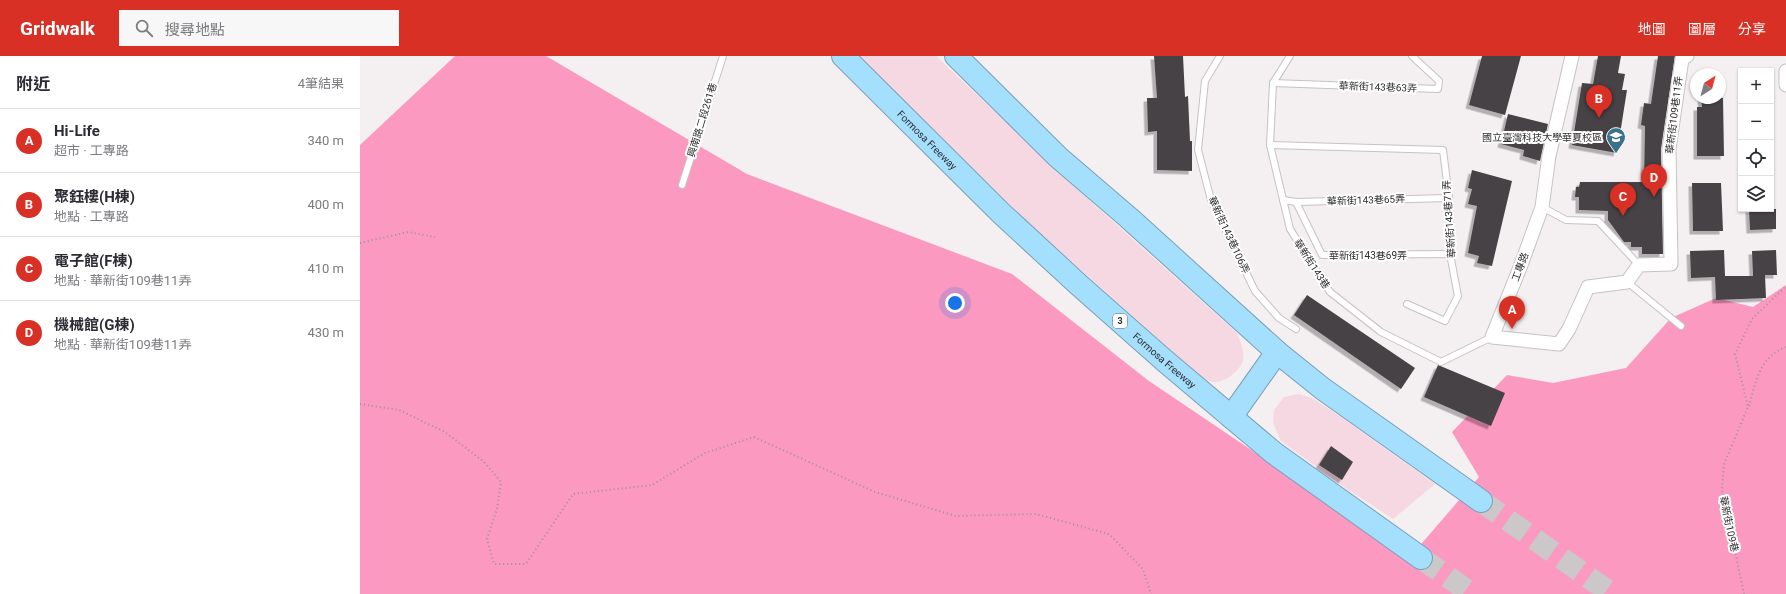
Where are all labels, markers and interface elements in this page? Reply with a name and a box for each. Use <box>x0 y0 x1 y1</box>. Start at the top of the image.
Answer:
search box <box>119 10 399 46</box>
text: Gridwalk <box>20 17 95 40</box>
icon: search <box>133 17 155 39</box>
text: 搜尋地點 <box>165 21 225 39</box>
text: 地圖 <box>1638 21 1666 37</box>
text: 圖層 <box>1688 21 1716 37</box>
text: 分享 <box>1738 21 1766 37</box>
north arrow <box>1690 68 1726 104</box>
map controls <box>1738 68 1774 212</box>
button: + <box>1738 68 1774 104</box>
text: 附近 <box>16 74 50 94</box>
text: 4筆結果 <box>298 76 344 91</box>
street label: 華新街109巷11弄 <box>1664 76 1684 154</box>
street label: 華新街143巷63弄 <box>1339 80 1417 94</box>
street label: 興南路二段261巷 <box>686 82 718 158</box>
pin: B <box>1586 85 1612 118</box>
button: − <box>1738 104 1774 140</box>
street label: Formosa Freeway <box>895 108 960 172</box>
text: Hi-Life <box>54 122 100 140</box>
school or university icon: 國立臺灣科技大學華夏校區 <box>1605 126 1627 154</box>
place label: 國立臺灣科技大學華夏校區 <box>1482 132 1602 143</box>
text: A <box>25 133 33 148</box>
text: 340 m <box>307 133 344 148</box>
button: locate <box>1738 140 1774 176</box>
text: 超市 · 工專路 <box>54 143 129 158</box>
pin: D <box>1641 164 1667 197</box>
button: layers <box>1738 176 1774 212</box>
street label: 華新街143巷71弄 <box>1441 180 1457 258</box>
pin: C <box>1610 183 1636 216</box>
text: 聚鈺樓(H棟) <box>54 188 135 206</box>
street label: 華新街143巷65弄 <box>1327 193 1405 207</box>
street label: 華新街143巷106弄 <box>1206 195 1252 275</box>
text: B <box>25 197 33 212</box>
text: 400 m <box>307 197 344 212</box>
text: 地點 · 工專路 <box>54 209 129 224</box>
street label: 華新街143巷 <box>1292 237 1332 291</box>
street label: 華新街143巷69弄 <box>1329 250 1407 261</box>
street label: 工專路 <box>1509 251 1531 283</box>
text: 電子館(F棟) <box>54 252 133 270</box>
text: C <box>25 261 33 276</box>
text: 410 m <box>307 261 344 276</box>
text: 地點 · 華新街109巷11弄 <box>54 273 191 288</box>
your location <box>945 293 965 313</box>
pin: A <box>1499 296 1525 329</box>
road number: 3 <box>1113 314 1127 328</box>
text: 機械館(G棟) <box>54 316 135 334</box>
text: D <box>25 325 33 340</box>
text: 430 m <box>307 325 344 340</box>
street label: Formosa Freeway <box>1131 330 1198 390</box>
text: 地點 · 華新街109巷11弄 <box>54 337 191 352</box>
street label: 華新街109巷 <box>1718 495 1740 553</box>

